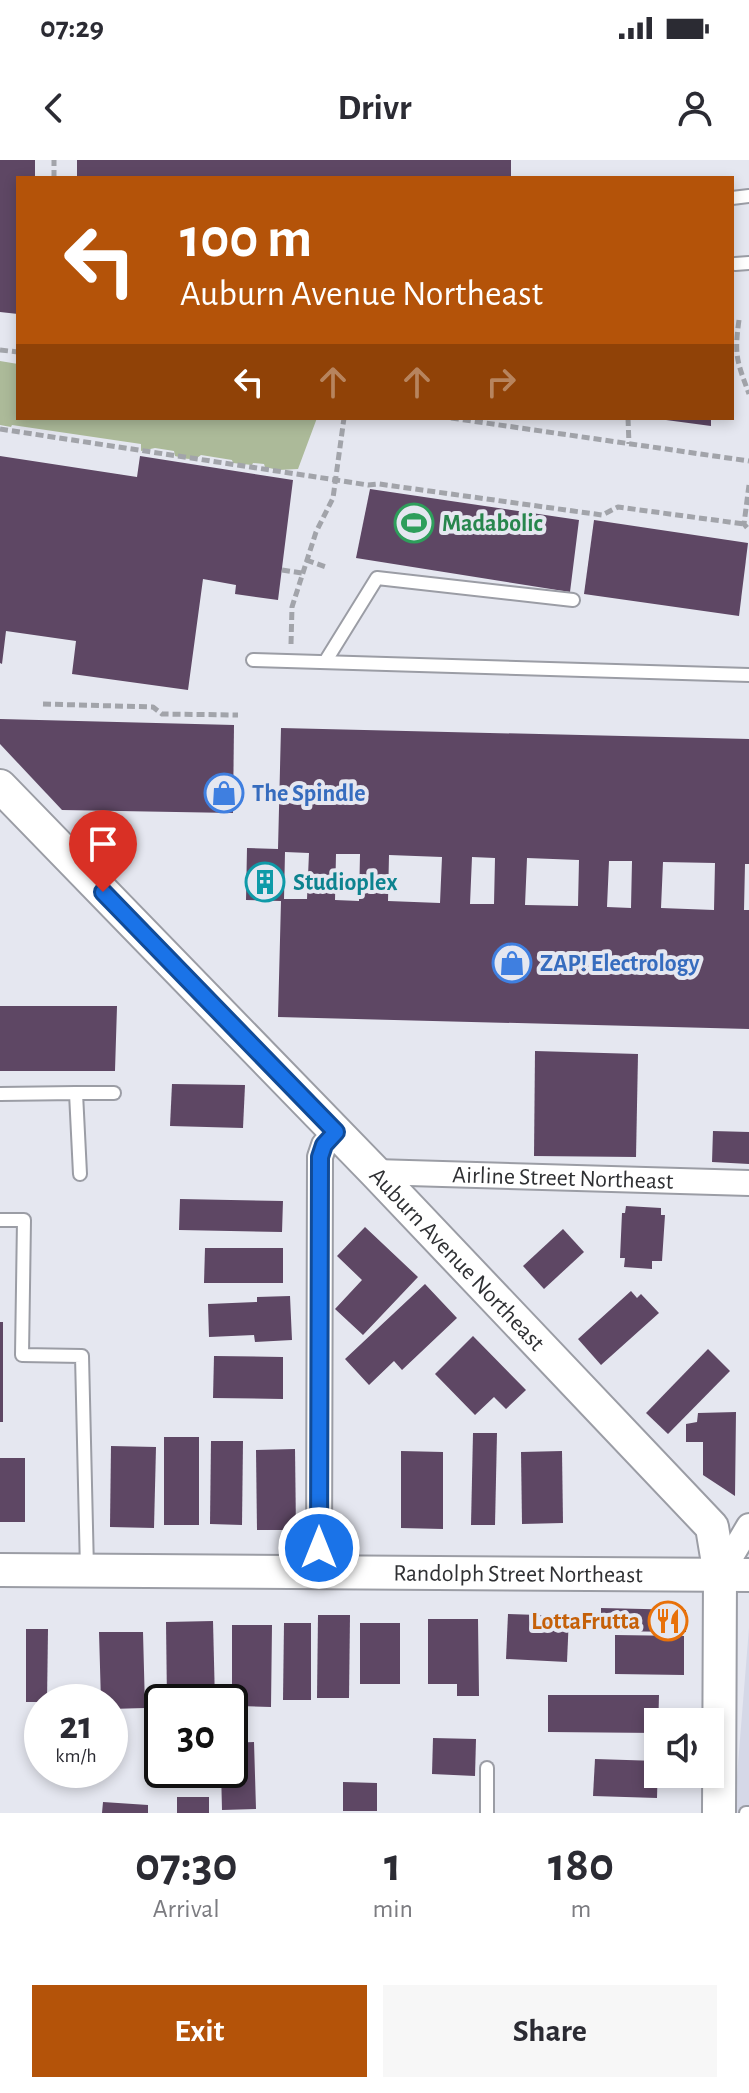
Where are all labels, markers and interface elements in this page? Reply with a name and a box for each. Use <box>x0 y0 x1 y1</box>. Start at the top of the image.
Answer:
text: 07:29 <box>40 13 104 43</box>
icon: back <box>32 86 76 130</box>
icon: person <box>673 86 717 130</box>
text: Drivr <box>338 90 411 126</box>
icon: left <box>48 208 152 312</box>
text: 100 m <box>180 211 312 267</box>
text: Auburn Avenue Northeast <box>180 276 543 312</box>
icon: left <box>227 360 271 404</box>
icon: ahead <box>311 360 355 404</box>
icon: ahead <box>395 360 439 404</box>
icon: right <box>479 360 523 404</box>
sports icon: Madabolic <box>393 502 435 544</box>
place label: Madabolic <box>442 512 543 536</box>
shop icon: The Spindle <box>203 772 245 814</box>
place label: The Spindle <box>252 782 366 806</box>
pin <box>69 810 137 892</box>
icon: arrive <box>81 822 125 866</box>
building icon: Studioplex <box>244 861 286 903</box>
place label: Studioplex <box>293 871 397 895</box>
shop icon: ZAP! Electrology <box>491 942 533 984</box>
place label: ZAP! Electrology <box>540 952 700 976</box>
street label: Airline Street Northeast <box>452 1163 674 1194</box>
street label: Auburn Avenue Northeast <box>365 1164 549 1356</box>
position arrow <box>277 1506 361 1590</box>
street label: Randolph Street Northeast <box>393 1562 643 1587</box>
restaurant icon: LottaFrutta <box>647 1600 689 1642</box>
place label: LottaFrutta <box>531 1610 640 1634</box>
speed limit sign: 30 <box>144 1684 248 1788</box>
text: 21 <box>59 1706 93 1746</box>
map controls <box>644 1708 724 1788</box>
button: sound <box>644 1708 724 1788</box>
text: km/h <box>55 1746 97 1766</box>
text: 07:30 <box>135 1842 237 1890</box>
text: 1 <box>384 1842 401 1890</box>
text: 180 <box>548 1842 614 1890</box>
text: Arrival <box>153 1896 220 1922</box>
text: min <box>372 1896 413 1922</box>
text: m <box>571 1896 591 1922</box>
button: Exit <box>32 1985 367 2077</box>
button: Share <box>383 1985 717 2077</box>

